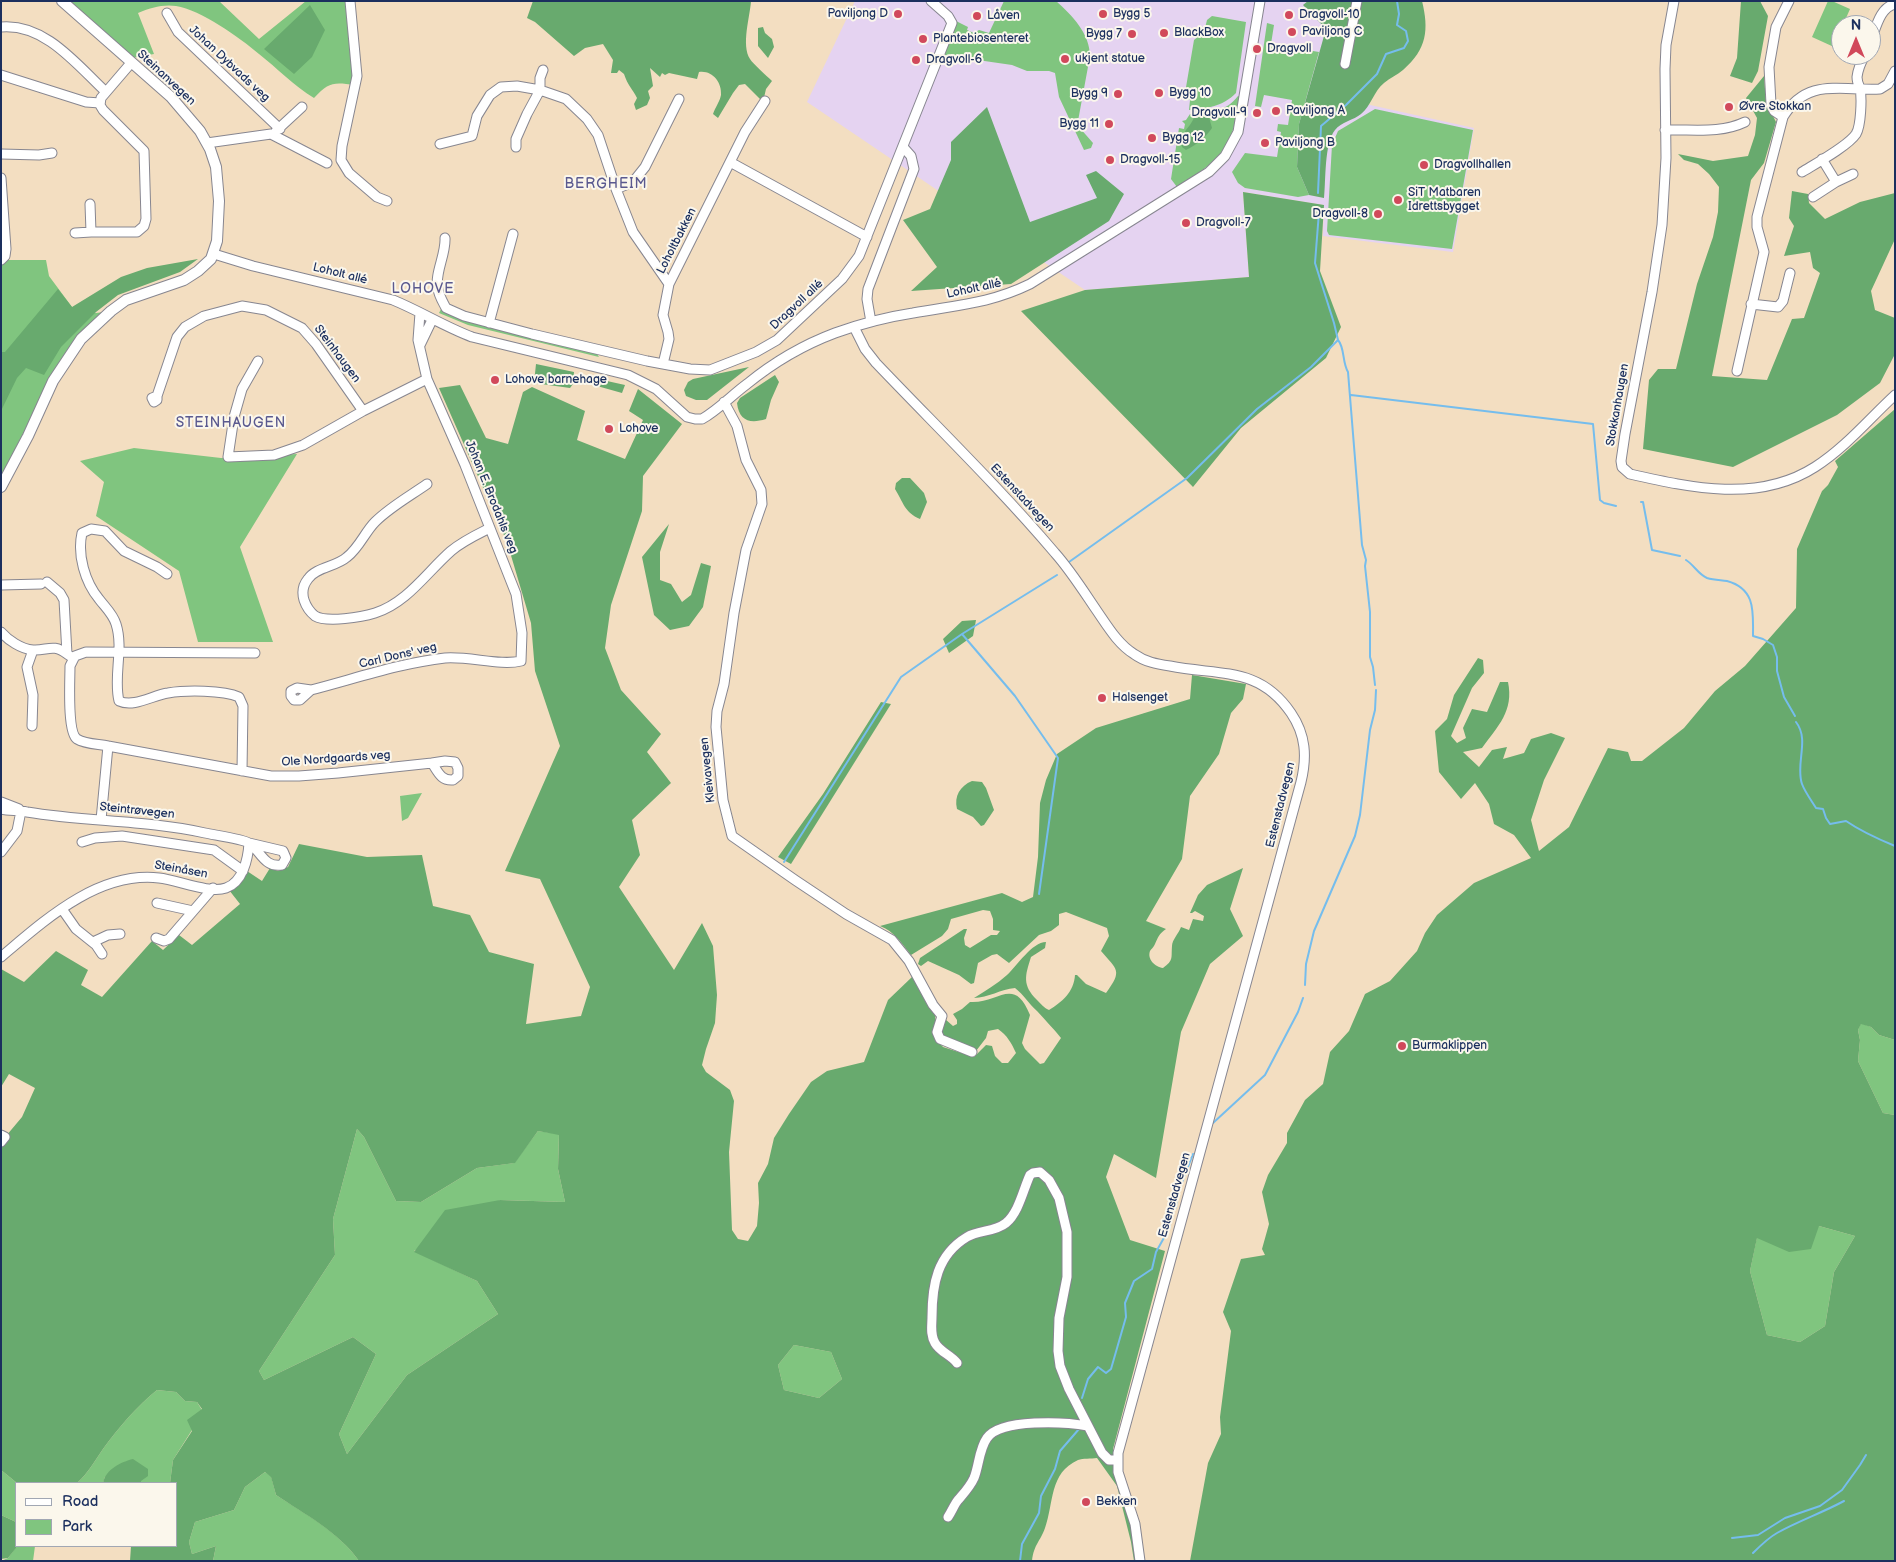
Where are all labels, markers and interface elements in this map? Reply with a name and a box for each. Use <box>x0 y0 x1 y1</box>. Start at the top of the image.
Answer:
place label: Paviljong D <box>828 7 888 21</box>
place label: Bygg 5 <box>1113 7 1150 21</box>
marker: Paviljong D <box>892 8 904 20</box>
marker: Bygg 5 <box>1097 8 1109 20</box>
place label: Dragvoll-10 <box>1299 8 1359 22</box>
place label: Låven <box>987 9 1020 23</box>
marker: Dragvoll-10 <box>1283 9 1295 21</box>
marker: Låven <box>971 10 983 22</box>
north arrow <box>1831 15 1881 65</box>
text: N <box>1851 17 1861 34</box>
street label: Johan Dybvads veg <box>186 23 272 105</box>
place label: Paviljong C <box>1302 25 1362 39</box>
place label: BlackBox <box>1174 26 1224 40</box>
marker: Paviljong C <box>1286 26 1298 38</box>
place label: Bygg 7 <box>1086 27 1122 41</box>
marker: BlackBox <box>1158 27 1170 39</box>
marker: Bygg 7 <box>1126 28 1138 40</box>
place label: Plantebiosenteret <box>933 32 1029 46</box>
marker: Plantebiosenteret <box>917 33 929 45</box>
place label: Dragvoll <box>1267 42 1311 56</box>
marker: Dragvoll <box>1251 43 1263 55</box>
street label: Steinanvegen <box>134 47 198 109</box>
place label: ukjent statue <box>1075 52 1145 66</box>
place label: Dragvoll-6 <box>926 53 982 67</box>
marker: ukjent statue <box>1059 53 1071 65</box>
marker: Dragvoll-6 <box>910 54 922 66</box>
place label: Bygg 10 <box>1169 86 1211 100</box>
place label: Bygg 9 <box>1071 87 1108 101</box>
marker: Bygg 10 <box>1153 87 1165 99</box>
marker: Bygg 9 <box>1112 88 1124 100</box>
place label: Øvre Stokkan <box>1739 100 1811 114</box>
marker: Øvre Stokkan <box>1723 101 1735 113</box>
place label: Paviljong A <box>1286 104 1345 118</box>
marker: Paviljong A <box>1270 105 1282 117</box>
place label: Dragvoll-9 <box>1191 106 1247 120</box>
marker: Dragvoll-9 <box>1251 107 1263 119</box>
place label: Bygg 11 <box>1059 117 1099 131</box>
marker: Bygg 11 <box>1103 118 1115 130</box>
place label: Bygg 12 <box>1162 131 1204 145</box>
marker: Bygg 12 <box>1146 132 1158 144</box>
place label: Paviljong B <box>1275 136 1335 150</box>
marker: Paviljong B <box>1259 137 1271 149</box>
place label: Dragvoll-15 <box>1120 153 1180 167</box>
marker: Dragvoll-15 <box>1104 154 1116 166</box>
place label: Dragvollhallen <box>1434 158 1511 172</box>
marker: Dragvollhallen <box>1418 159 1430 171</box>
district label: BERGHEIM <box>563 176 649 192</box>
place label: SiT Matbaren Idrettsbygget <box>1408 186 1481 214</box>
marker: SiT Matbaren Idrettsbygget <box>1392 194 1404 206</box>
street label: Loholtbakken <box>654 206 700 276</box>
place label: Dragvoll-8 <box>1312 207 1368 221</box>
marker: Dragvoll-8 <box>1372 208 1384 220</box>
place label: Dragvoll-7 <box>1196 216 1251 230</box>
marker: Dragvoll-7 <box>1180 217 1192 229</box>
street label: Loholt allé <box>311 260 369 288</box>
street label: Loholt allé <box>945 276 1003 302</box>
street label: Dragvoll allé <box>768 277 826 333</box>
district label: LOHOVE <box>391 281 455 297</box>
street label: Steinhaugen <box>311 322 363 386</box>
street label: Stokkanhaugen <box>1604 363 1632 447</box>
place label: Lohove barnehage <box>505 373 607 387</box>
marker: Lohove barnehage <box>489 374 501 386</box>
district label: STEINHAUGEN <box>174 415 288 431</box>
place label: Lohove <box>619 422 658 436</box>
marker: Lohove <box>603 423 615 435</box>
street label: Johan E. Brodahls veg <box>462 438 520 556</box>
street label: Estenstadvegen <box>987 461 1057 535</box>
street label: Carl Dons' veg <box>358 640 438 672</box>
place label: Halsenget <box>1112 691 1168 705</box>
marker: Halsenget <box>1096 692 1108 704</box>
street label: Kleivavegen <box>697 737 719 803</box>
street label: Ole Nordgaards veg <box>281 748 391 770</box>
street label: Estenstadvegen <box>1263 761 1299 849</box>
street label: Steintrøvegen <box>99 800 175 822</box>
street label: Steinåsen <box>153 858 209 882</box>
place label: Burmaklippen <box>1412 1039 1487 1053</box>
marker: Burmaklippen <box>1396 1040 1408 1052</box>
street label: Estenstadvegen <box>1156 1151 1194 1239</box>
legend <box>15 1482 178 1547</box>
text: Road <box>62 1492 98 1511</box>
place label: Bekken <box>1096 1495 1137 1509</box>
marker: Bekken <box>1080 1496 1092 1508</box>
text: Park <box>62 1517 92 1536</box>

